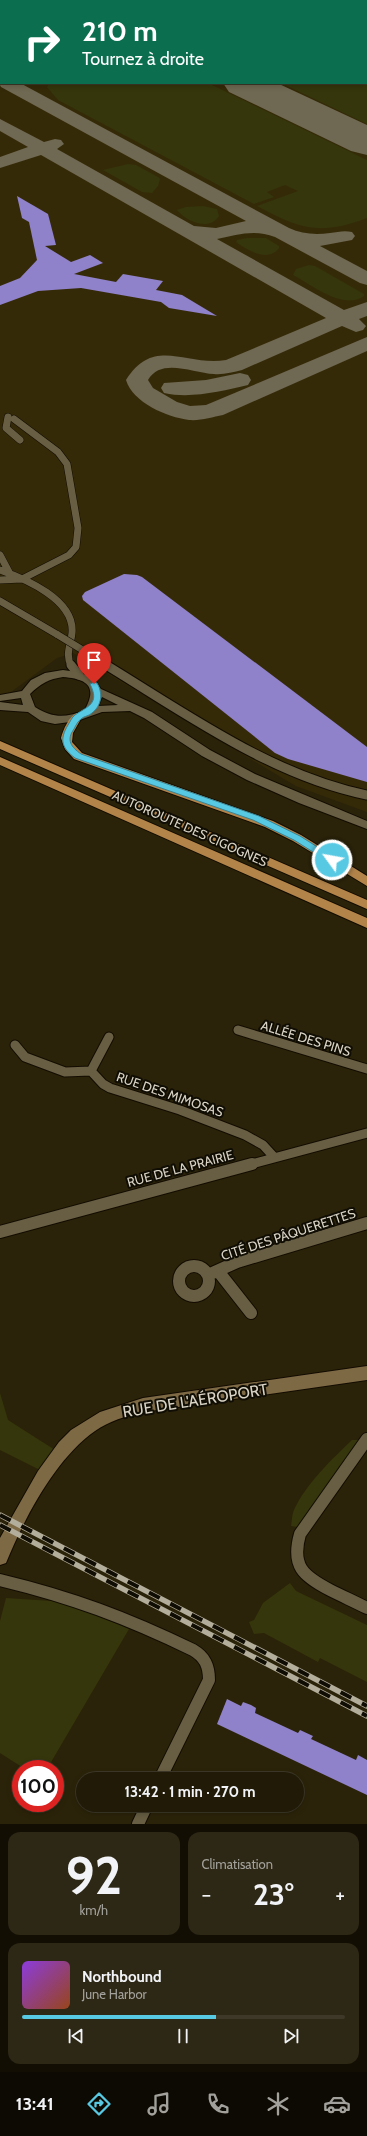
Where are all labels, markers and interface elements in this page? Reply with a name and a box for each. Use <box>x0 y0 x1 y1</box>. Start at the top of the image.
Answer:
text: 210 m <box>82 14 158 48</box>
icon: right <box>16 16 68 68</box>
text: Tournez à droite <box>82 48 204 70</box>
pin <box>77 643 111 684</box>
icon: arrive <box>83 649 105 671</box>
street label: AUTOROUTE DES CIGOGNES <box>110 787 270 870</box>
position arrow <box>311 839 353 881</box>
street label: ALLÉE DES PINS <box>259 1016 354 1059</box>
street label: RUE DES MIMOSAS <box>114 1068 226 1120</box>
street label: RUE DE LA PRAIRIE <box>125 1146 235 1190</box>
street label: CITÉ DES PÂQUERETTES <box>218 1204 358 1263</box>
street label: RUE DE L'AÉROPORT <box>121 1380 269 1421</box>
speed limit sign: 100 <box>12 1760 64 1812</box>
text: 13:42 · 1 min · 270 m <box>125 1783 255 1801</box>
text: 92 <box>65 1844 122 1907</box>
text: Climatisation <box>202 1856 273 1872</box>
text: 23° <box>253 1876 294 1913</box>
text: − <box>202 1881 211 1908</box>
text: + <box>335 1881 345 1908</box>
text: km/h <box>80 1902 108 1918</box>
text: Northbound <box>82 1968 162 1986</box>
text: June Harbor <box>82 1986 147 2002</box>
icon: previous <box>65 2025 87 2047</box>
icon: pause <box>172 2025 194 2047</box>
icon: next <box>280 2025 302 2047</box>
icon: directions <box>85 2090 113 2118</box>
icon: music <box>145 2090 173 2118</box>
icon: phone <box>204 2090 232 2118</box>
icon: climate <box>264 2090 292 2118</box>
icon: car <box>323 2090 351 2118</box>
text: 13:41 <box>16 2093 54 2115</box>

